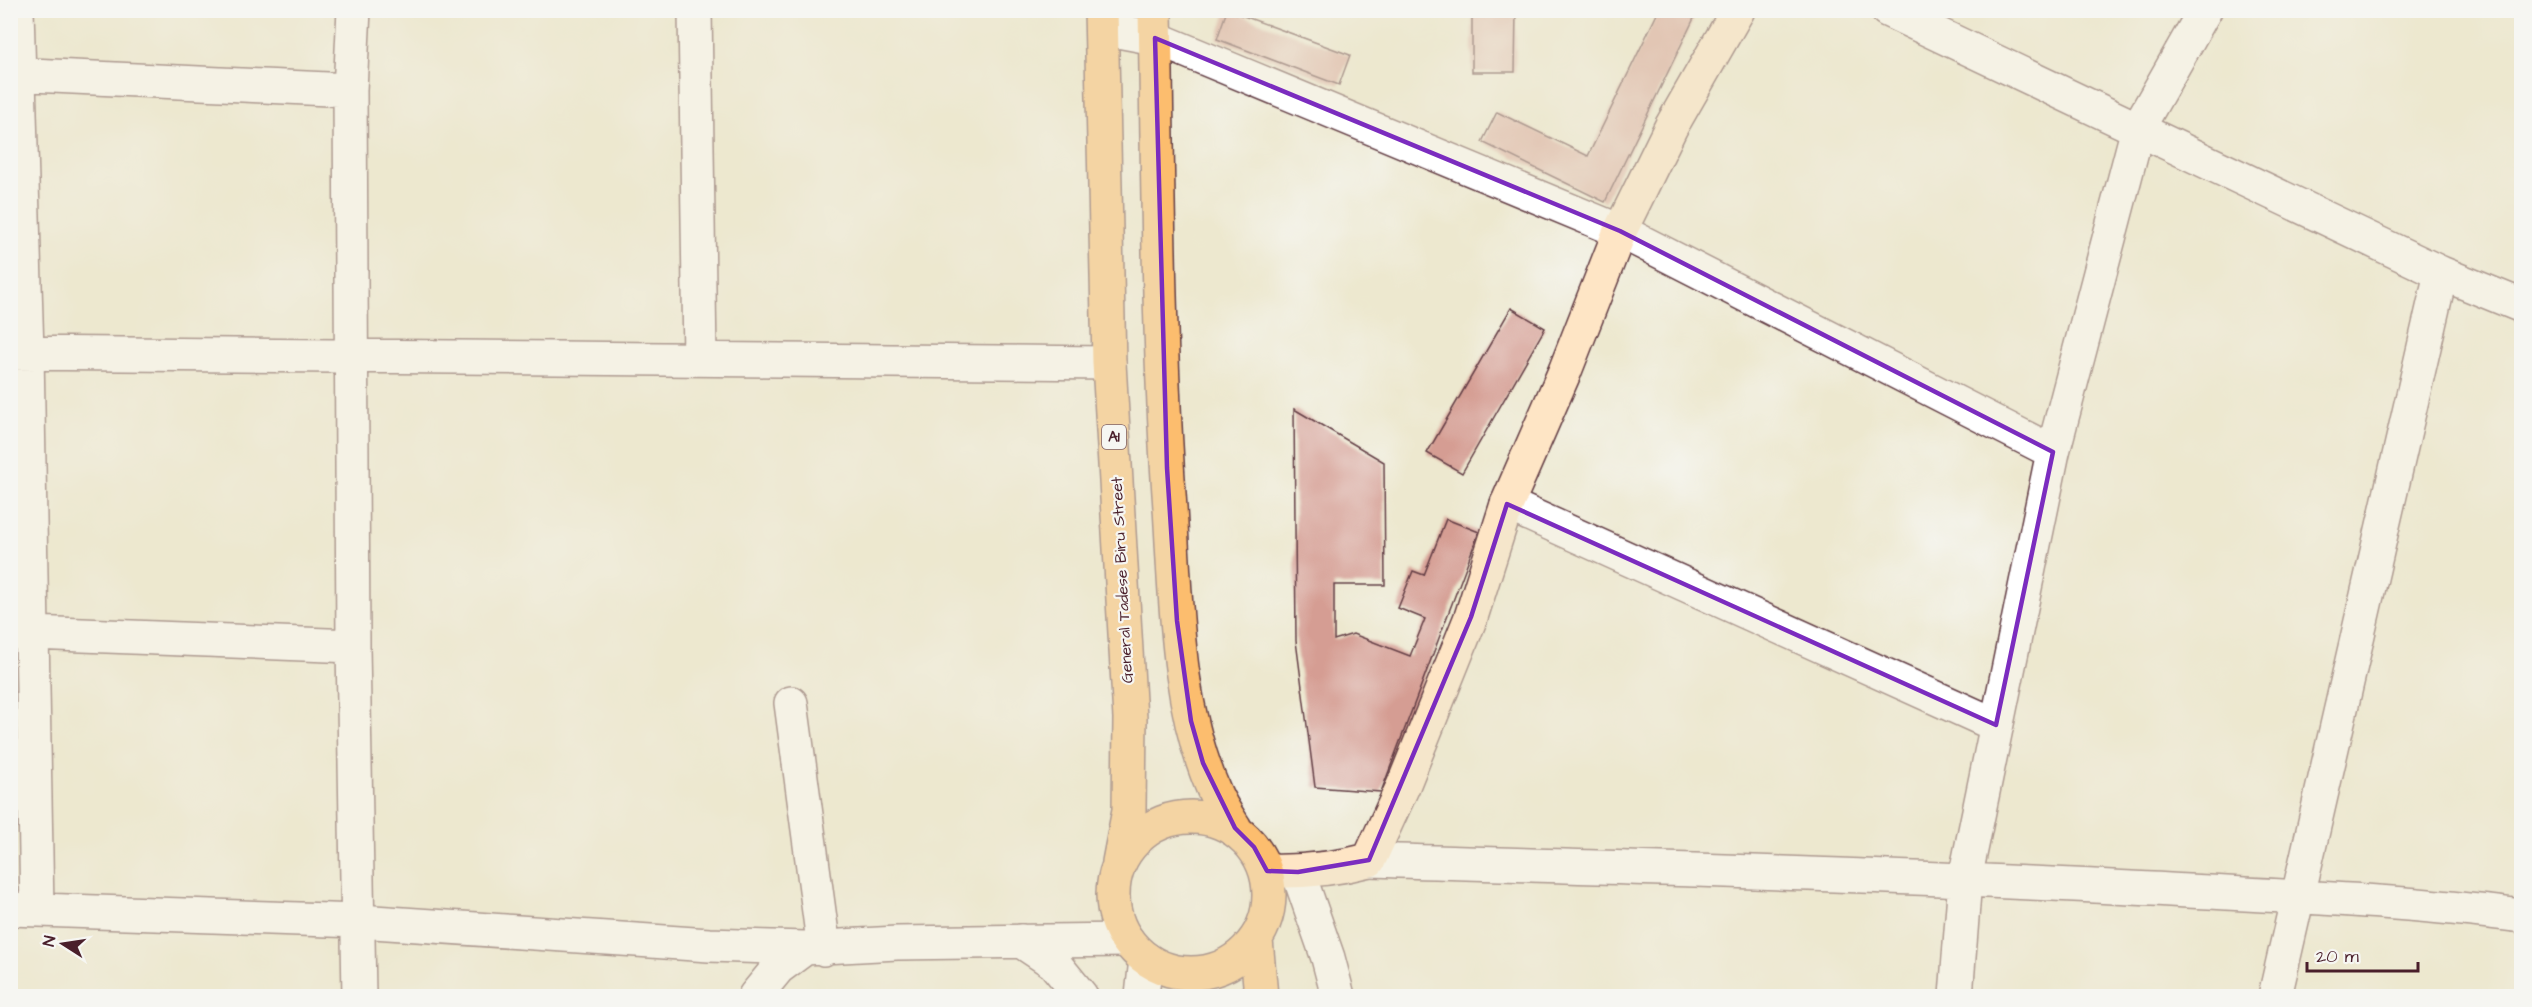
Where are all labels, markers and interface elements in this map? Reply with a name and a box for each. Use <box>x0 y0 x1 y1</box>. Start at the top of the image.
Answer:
road number: A1 <box>1102 425 1126 449</box>
street label: General Tadese Biru Street <box>1106 476 1138 684</box>
north arrow <box>33 914 93 974</box>
text: N <box>38 934 61 948</box>
scale bar <box>2307 935 2418 973</box>
text: 20 m <box>2316 944 2359 969</box>

